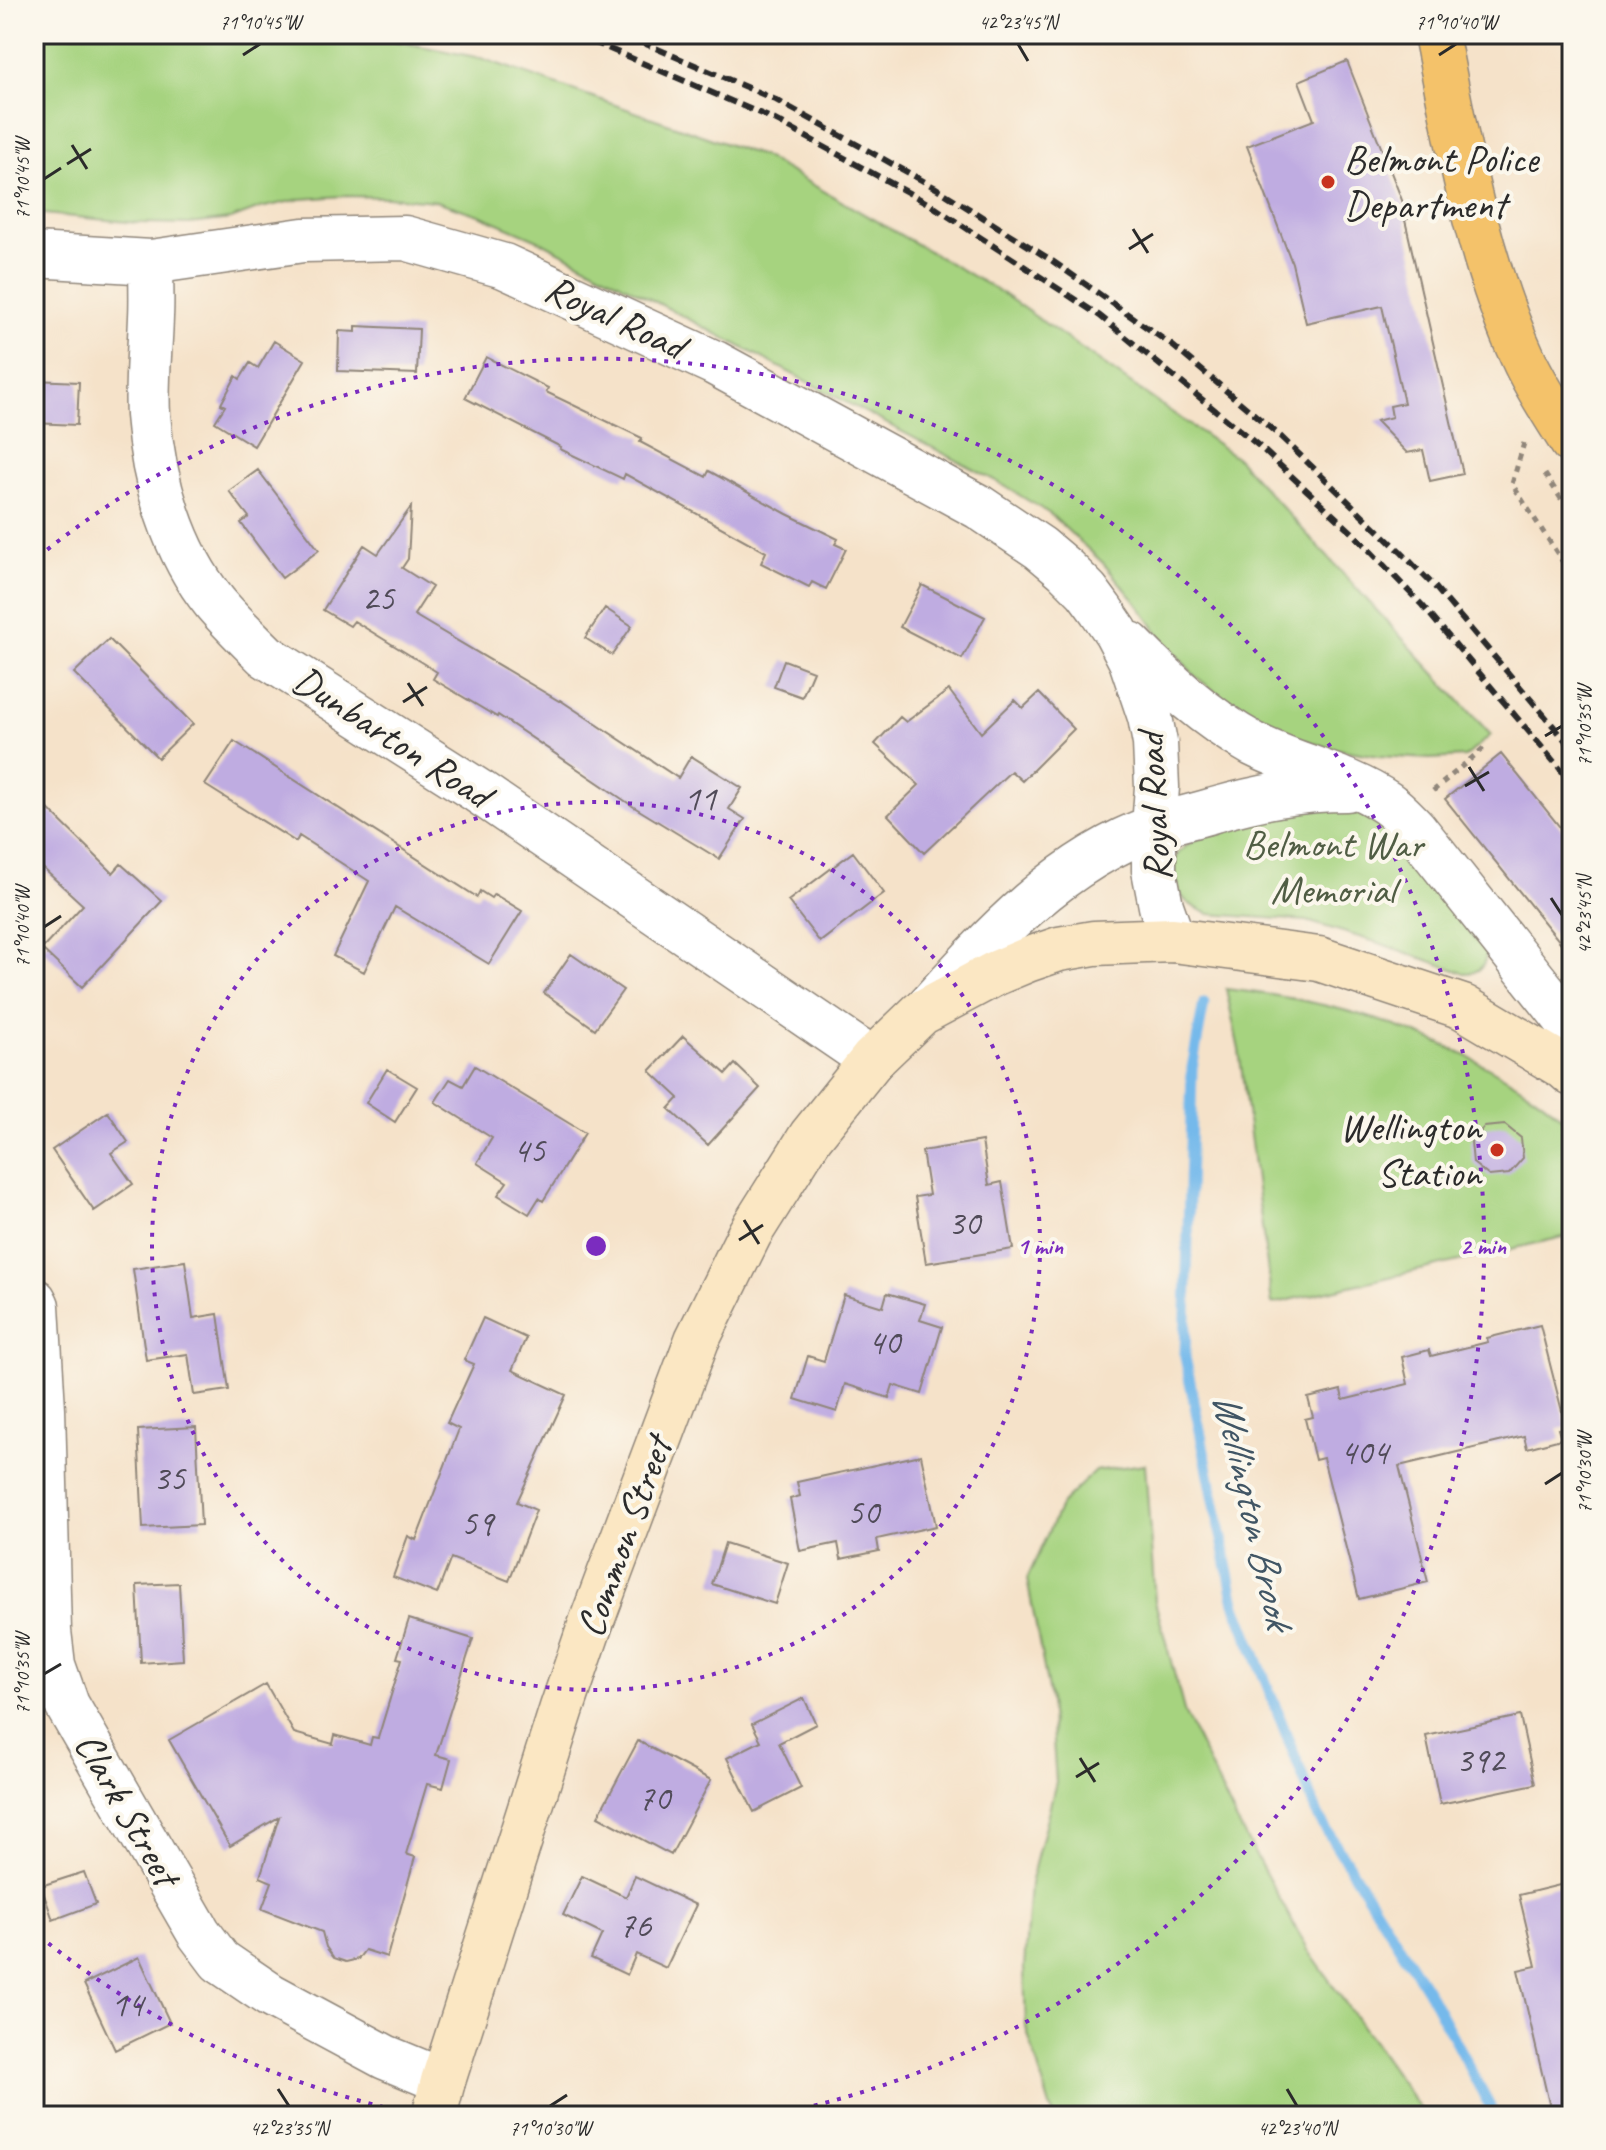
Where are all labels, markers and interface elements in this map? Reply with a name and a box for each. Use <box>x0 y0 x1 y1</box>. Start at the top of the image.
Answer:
text: 71°10'45"W <box>219 10 304 35</box>
text: 42°23'45"N <box>979 10 1060 35</box>
text: 71°10'40"W <box>1415 10 1500 35</box>
place label: Belmont Police Department <box>1344 134 1541 230</box>
text: 71°10'45"W <box>10 135 35 220</box>
marker: Belmont Police Department <box>1319 173 1337 191</box>
street label: Royal Road <box>537 263 697 373</box>
house number: 25 <box>362 575 396 621</box>
street label: Dunbarton Road <box>284 655 505 822</box>
text: 71°10'35"W <box>1572 682 1597 767</box>
street label: Royal Road <box>1125 726 1183 882</box>
house number: 11 <box>684 775 718 821</box>
park label: Belmont War Memorial <box>1243 819 1426 915</box>
text: 42°23'45"N <box>1572 873 1597 954</box>
text: 71°10'40"W <box>10 883 35 968</box>
place label: Wellington Station <box>1340 1102 1483 1198</box>
house number: 45 <box>513 1127 547 1173</box>
marker: Wellington Station <box>1488 1141 1506 1159</box>
house number: 30 <box>948 1200 983 1246</box>
text: 1 min <box>1017 1231 1064 1261</box>
text: 2 min <box>1460 1231 1507 1261</box>
centre of rings <box>582 1232 610 1260</box>
house number: 40 <box>868 1319 903 1365</box>
water label: Wellington Brook <box>1200 1387 1307 1640</box>
street label: Common Street <box>565 1425 685 1644</box>
house number: 404 <box>1340 1429 1392 1475</box>
text: 71°10'30"W <box>1572 1429 1597 1514</box>
house number: 35 <box>153 1455 187 1501</box>
house number: 50 <box>847 1489 882 1535</box>
house number: 59 <box>461 1500 496 1546</box>
text: 71°10'35"W <box>10 1630 35 1715</box>
street label: Clark Street <box>63 1724 194 1899</box>
house number: 392 <box>1456 1737 1507 1783</box>
house number: 70 <box>638 1775 673 1821</box>
house number: 76 <box>619 1902 653 1948</box>
house number: 14 <box>111 1981 147 2027</box>
text: 42°23'35"N <box>250 2116 331 2141</box>
text: 71°10'30"W <box>509 2116 594 2141</box>
text: 42°23'40"N <box>1258 2116 1339 2141</box>

